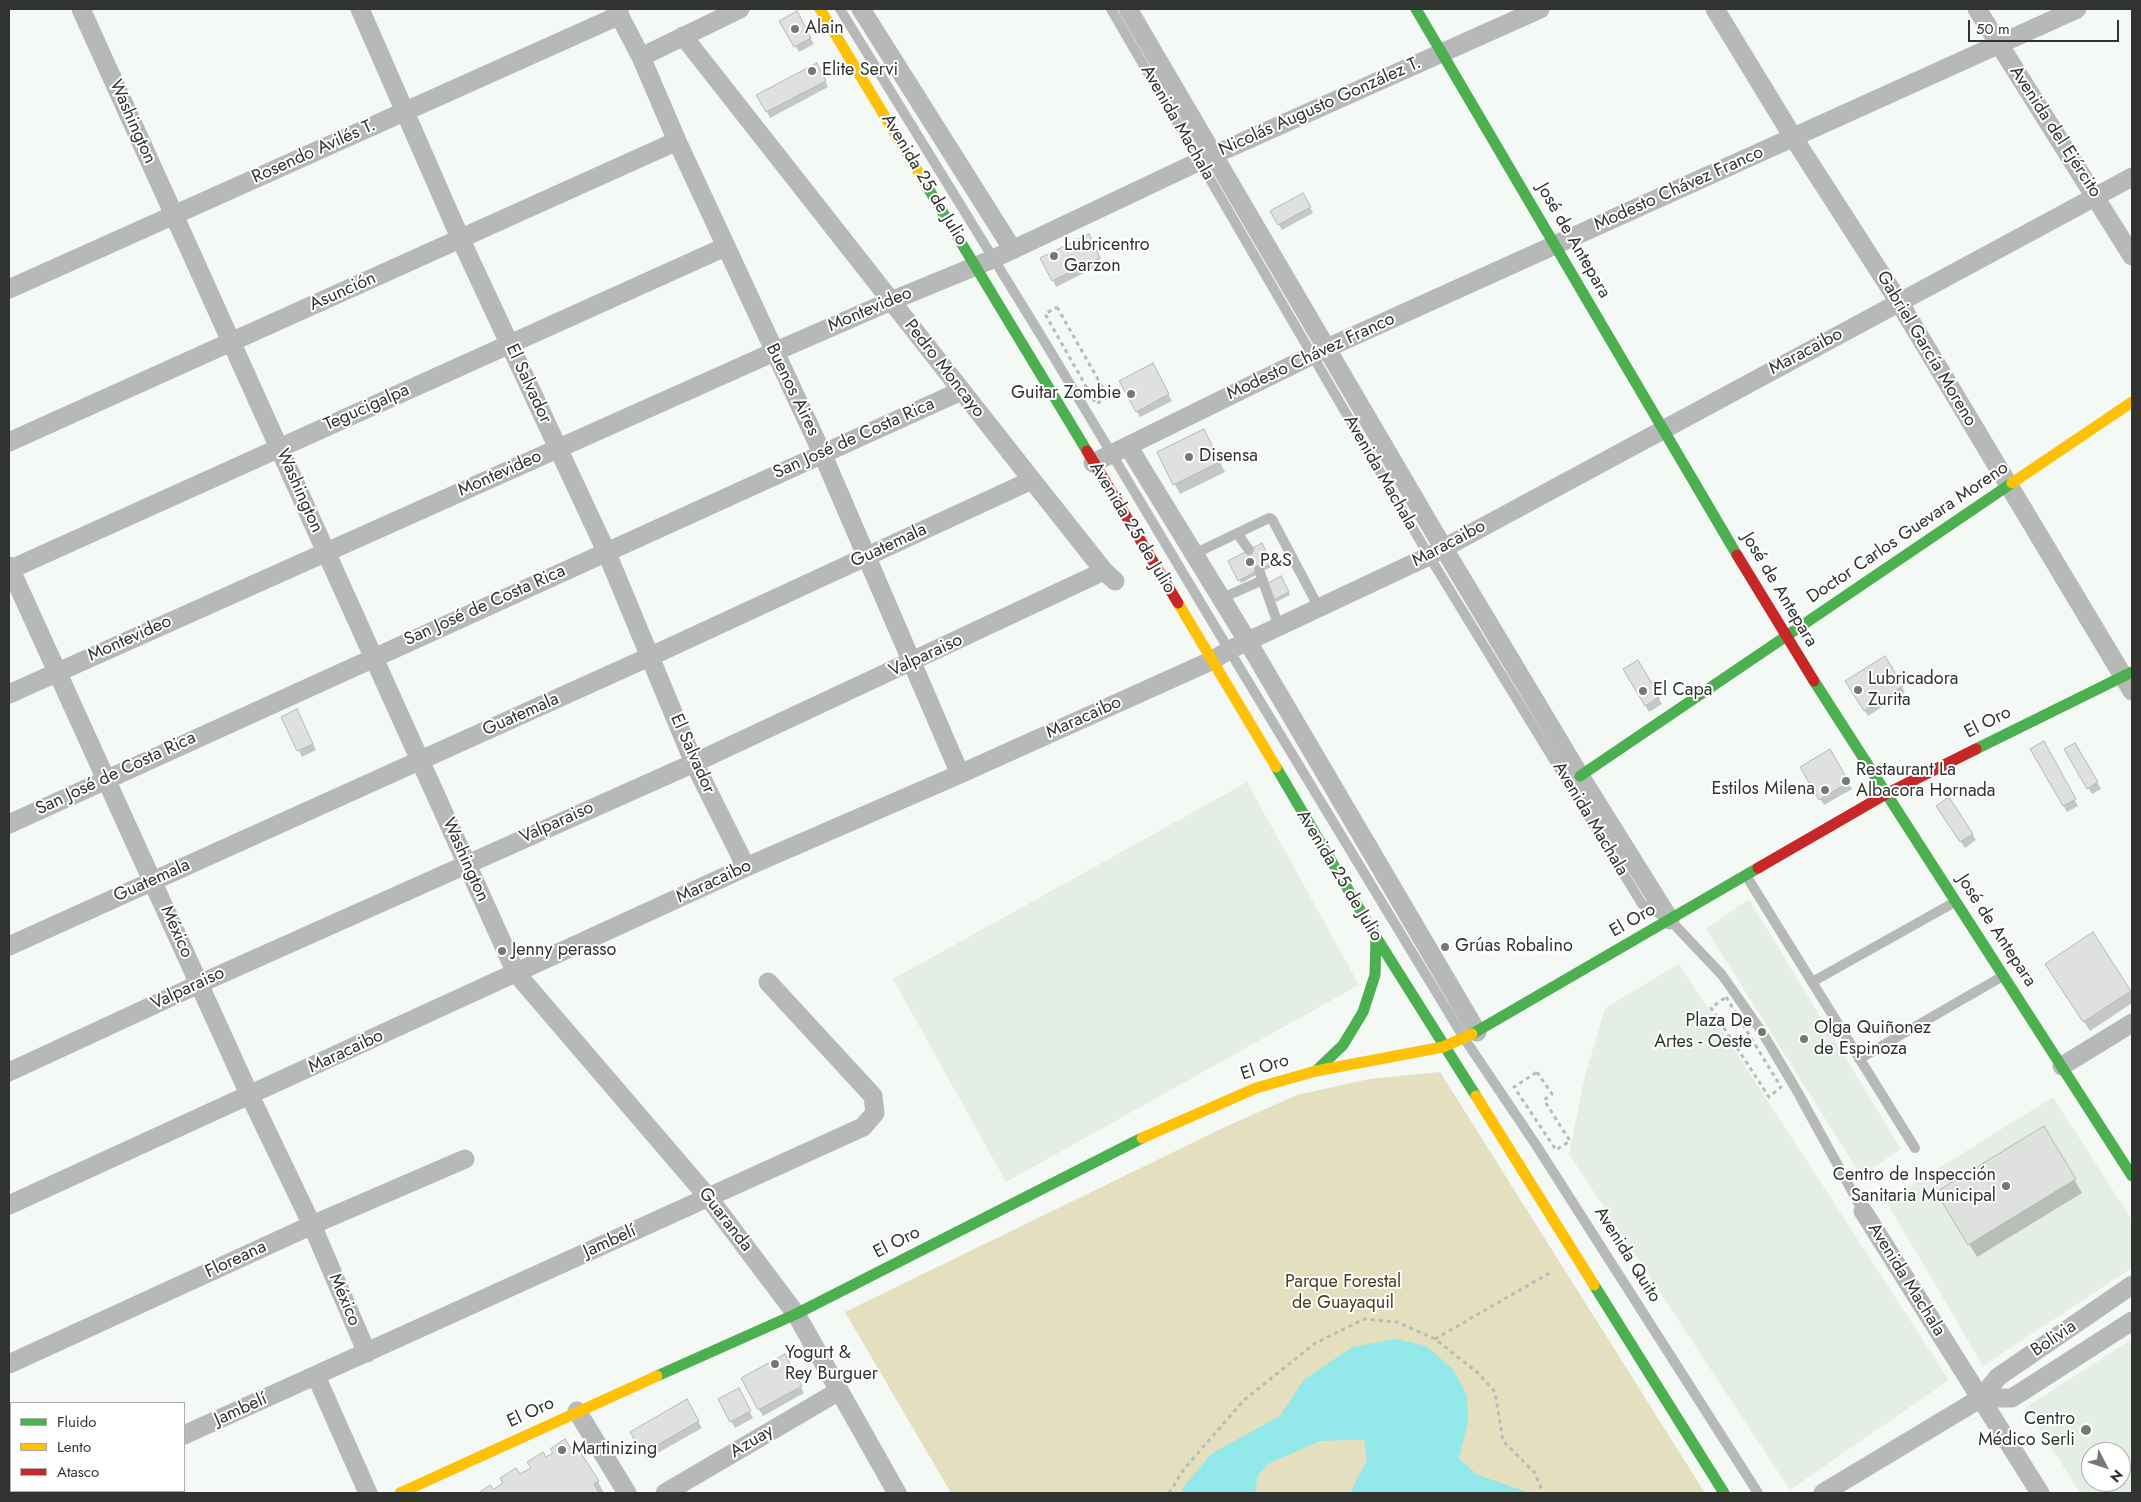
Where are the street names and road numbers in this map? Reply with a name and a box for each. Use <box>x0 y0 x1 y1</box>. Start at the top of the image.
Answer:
street label: Nicolás Augusto González T. <box>1216 53 1424 161</box>
street label: Avenida Machala <box>1135 62 1219 184</box>
street label: Avenida del Ejército <box>2004 62 2106 202</box>
street label: Washington <box>104 77 160 167</box>
street label: Avenida 25 de Julio <box>876 110 972 250</box>
street label: Rosendo Avilés T. <box>249 115 379 189</box>
street label: Modesto Chávez Franco <box>1591 142 1767 236</box>
street label: José de Antepara <box>1531 179 1615 303</box>
street label: Gabriel García Moreno <box>1871 267 1981 431</box>
street label: Asunción <box>306 268 380 316</box>
street label: Montevideo <box>825 283 915 337</box>
street label: Modesto Chávez Franco <box>1224 309 1398 405</box>
street label: Pedro Moncayo <box>899 316 989 422</box>
street label: Maracaibo <box>1766 324 1846 380</box>
street label: Buenos Aires <box>760 340 824 440</box>
street label: El Salvador <box>500 341 556 427</box>
street label: Tegucigalpa <box>321 380 413 436</box>
street label: San José de Costa Rica <box>770 394 938 484</box>
street label: Avenida Machala <box>1338 412 1422 534</box>
street label: Washington <box>271 446 327 536</box>
street label: Montevideo <box>455 446 545 502</box>
street label: Doctor Carlos Guevara Moreno <box>1803 457 2013 609</box>
street label: Avenida 25 de Julio <box>1084 458 1180 598</box>
street label: Maracaibo <box>1409 516 1489 572</box>
street label: Guatemala <box>848 519 930 573</box>
street label: José de Antepara <box>1736 529 1822 651</box>
street label: San José de Costa Rica <box>401 561 569 651</box>
street label: Montevideo <box>85 611 175 667</box>
street label: Valparaiso <box>886 630 966 682</box>
street label: Guatemala <box>480 689 562 741</box>
street label: Maracaibo <box>1043 692 1125 744</box>
street label: El Oro <box>1961 702 2015 744</box>
street label: El Salvador <box>665 711 719 797</box>
street label: San José de Costa Rica <box>33 727 199 821</box>
street label: Avenida Machala <box>1547 758 1633 880</box>
street label: Valparaiso <box>517 797 597 849</box>
street label: Avenida 25 de Julio <box>1291 806 1387 946</box>
street label: Washington <box>437 815 493 905</box>
street label: Guatemala <box>111 855 193 907</box>
street label: Maracaibo <box>673 855 755 909</box>
street label: José de Antepara <box>1952 871 2040 991</box>
street label: El Oro <box>1606 899 1660 943</box>
street label: México <box>155 903 197 961</box>
street label: Valparaiso <box>148 963 228 1015</box>
street label: Maracaibo <box>305 1025 387 1079</box>
street label: El Oro <box>1238 1050 1292 1086</box>
street label: Guaranda <box>693 1184 757 1256</box>
street label: Avenida Quito <box>1589 1203 1665 1307</box>
street label: Avenida Machala <box>1863 1220 1949 1340</box>
street label: Jambelí <box>580 1221 640 1263</box>
street label: El Oro <box>870 1222 924 1264</box>
street label: Floreana <box>202 1236 270 1284</box>
street label: México <box>323 1271 365 1329</box>
street label: Bolivia <box>2027 1316 2081 1362</box>
street label: Jambelí <box>211 1389 271 1431</box>
street label: El Oro <box>504 1393 558 1433</box>
street label: Azuay <box>726 1421 778 1463</box>

